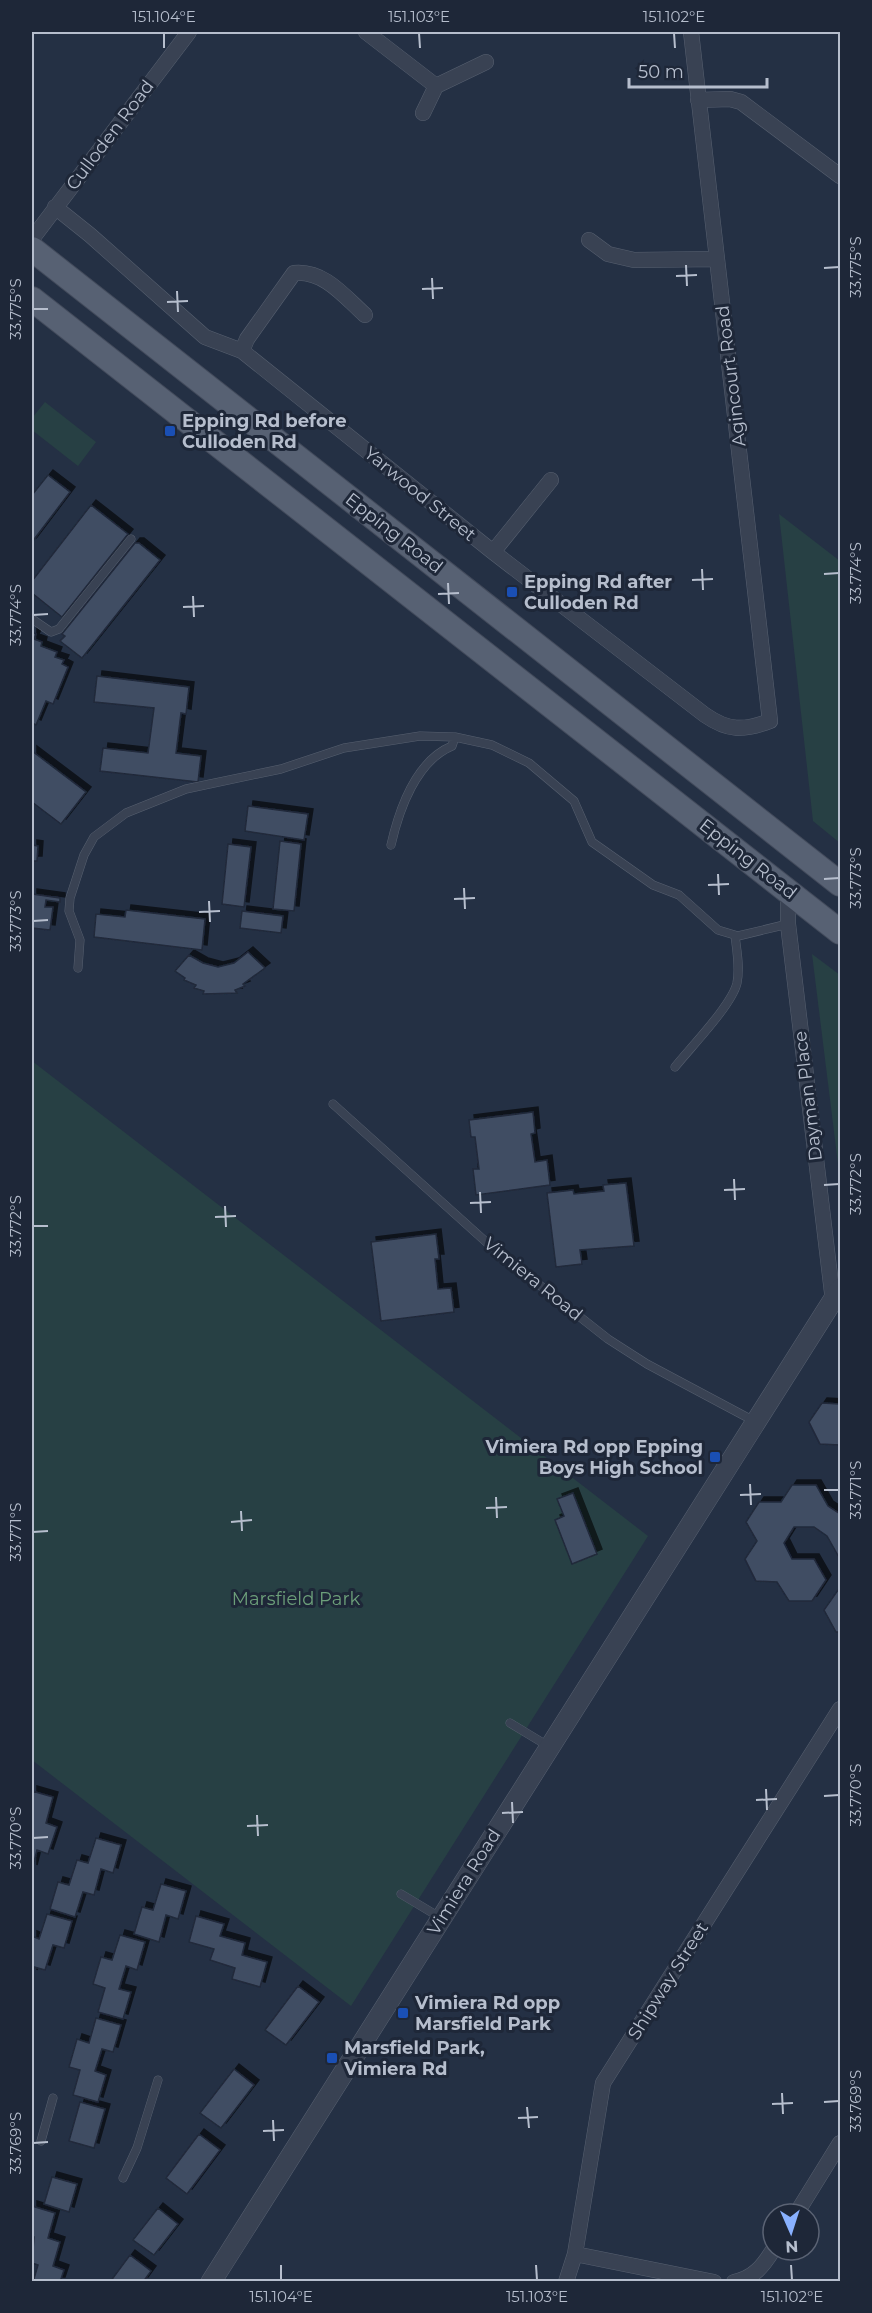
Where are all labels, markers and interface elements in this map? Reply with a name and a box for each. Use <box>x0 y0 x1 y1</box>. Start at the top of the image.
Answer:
text: 151.104°E <box>132 7 196 26</box>
text: 151.103°E <box>388 7 450 26</box>
text: 151.102°E <box>643 7 705 26</box>
scale bar <box>629 51 767 89</box>
text: 50 m <box>638 61 684 83</box>
street label: Culloden Road <box>61 75 159 195</box>
text: 33.775°S <box>846 236 865 298</box>
text: 33.775°S <box>6 278 25 340</box>
street label: Agincourt Road <box>711 304 751 448</box>
place label: Epping Rd before Culloden Rd <box>182 410 347 453</box>
marker: Epping Rd before Culloden Rd <box>163 424 177 438</box>
street label: Yarwood Street <box>360 442 480 546</box>
street label: Epping Road <box>341 488 447 578</box>
text: 33.774°S <box>846 542 865 604</box>
place label: Epping Rd after Culloden Rd <box>524 571 672 614</box>
text: 33.774°S <box>6 584 25 646</box>
marker: Epping Rd after Culloden Rd <box>505 585 519 599</box>
street label: Epping Road <box>695 814 801 904</box>
text: 33.773°S <box>846 847 865 909</box>
text: 33.773°S <box>6 890 25 952</box>
street label: Dayman Place <box>789 1030 827 1162</box>
text: 33.772°S <box>846 1153 865 1215</box>
text: 33.772°S <box>6 1195 25 1257</box>
street label: Vimiera Road <box>479 1232 587 1326</box>
place label: Vimiera Rd opp Epping Boys High School <box>484 1436 703 1479</box>
marker: Vimiera Rd opp Epping Boys High School <box>708 1450 722 1464</box>
text: 33.771°S <box>846 1461 865 1519</box>
text: 33.771°S <box>6 1503 25 1561</box>
park label: Marsfield Park <box>232 1588 360 1610</box>
text: 33.770°S <box>846 1764 865 1826</box>
text: 33.770°S <box>6 1807 25 1869</box>
street label: Vimiera Road <box>423 1825 505 1939</box>
street label: Shipway Street <box>623 1918 713 2044</box>
place label: Vimiera Rd opp Marsfield Park <box>414 1992 560 2035</box>
marker: Vimiera Rd opp Marsfield Park <box>396 2006 410 2020</box>
place label: Marsfield Park, Vimiera Rd <box>343 2037 485 2080</box>
marker: Marsfield Park, Vimiera Rd <box>325 2051 339 2065</box>
text: 33.769°S <box>846 2070 865 2132</box>
text: 33.769°S <box>6 2112 25 2174</box>
north arrow <box>761 2202 821 2262</box>
text: N <box>785 2237 799 2256</box>
text: 151.104°E <box>249 2287 313 2306</box>
text: 151.103°E <box>506 2287 568 2306</box>
text: 151.102°E <box>761 2287 823 2306</box>

